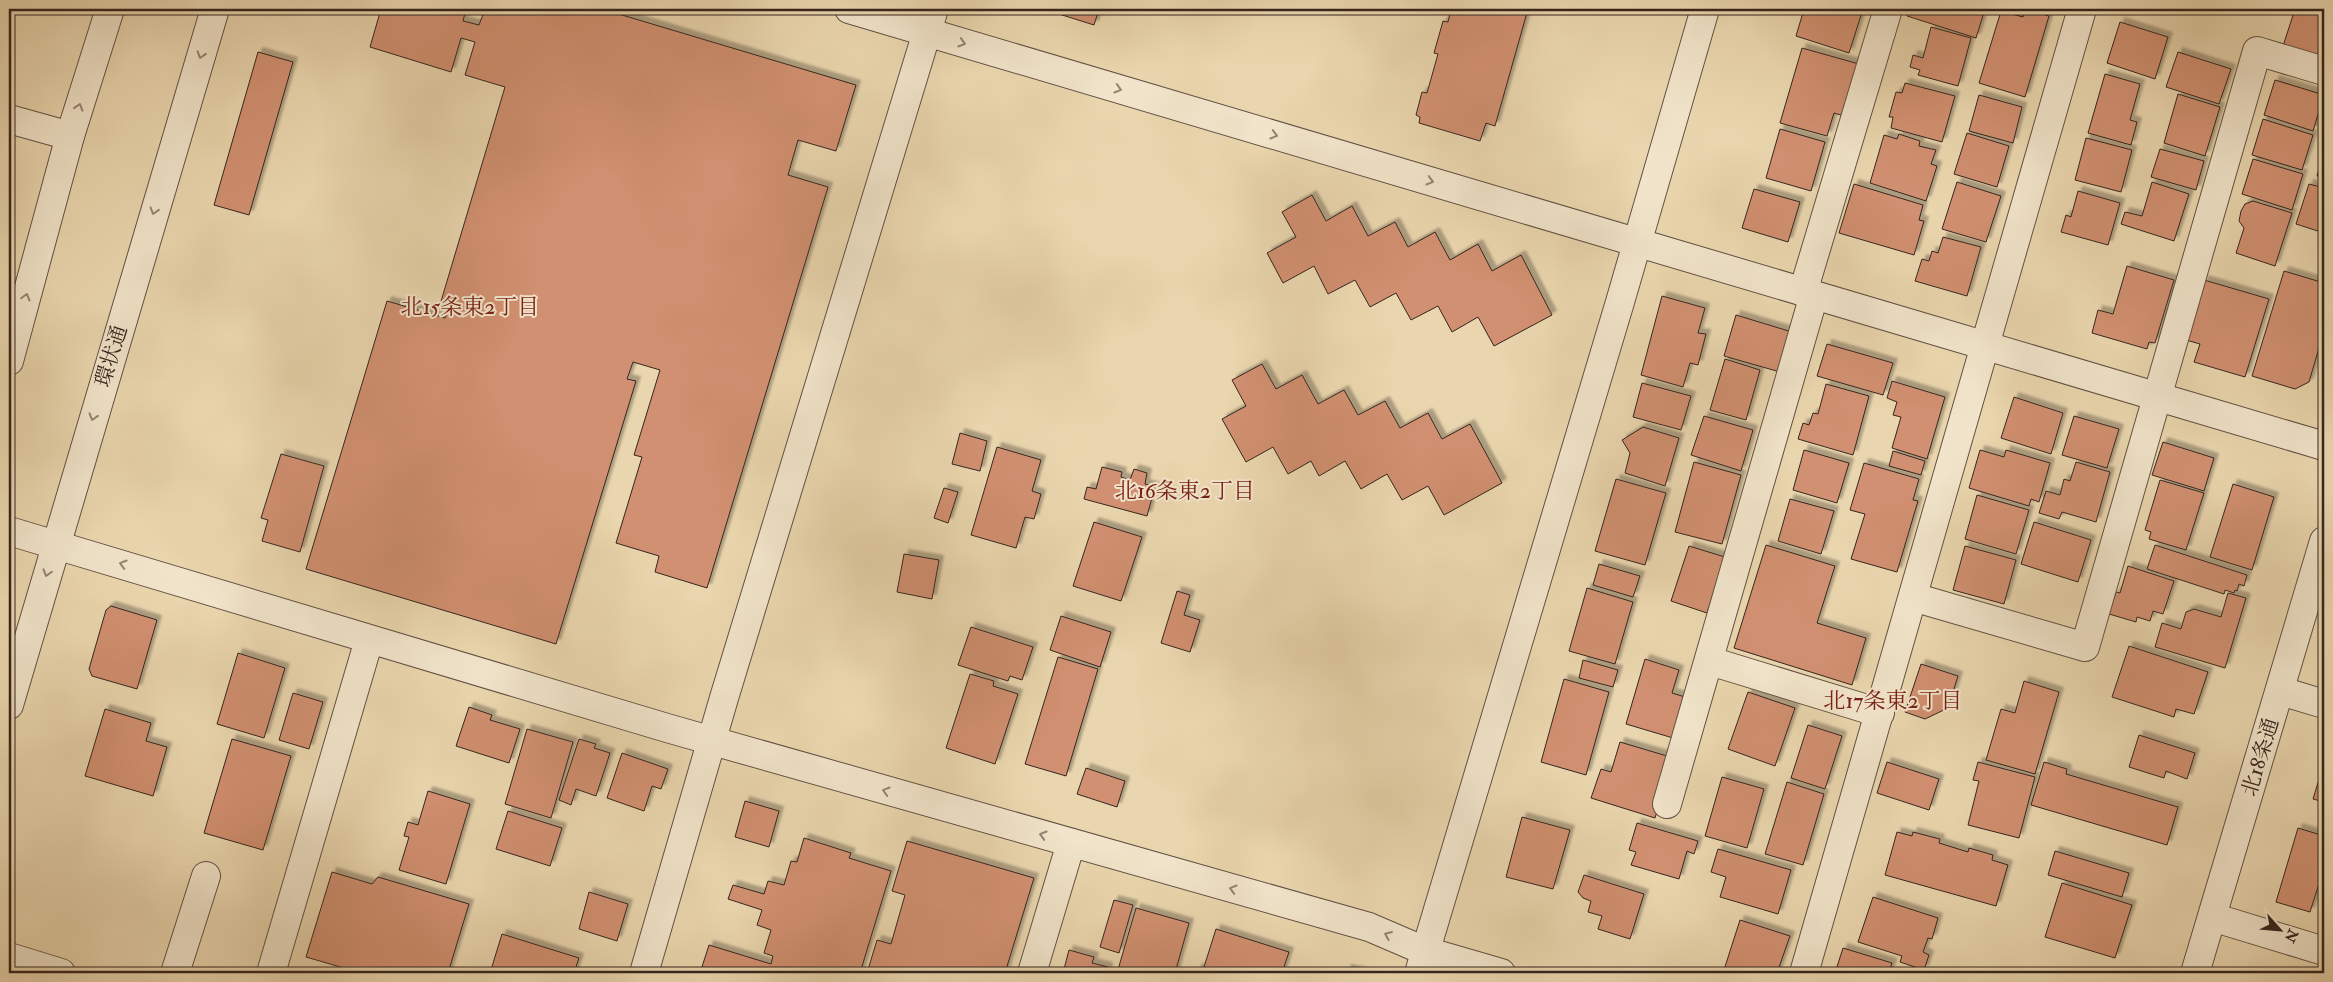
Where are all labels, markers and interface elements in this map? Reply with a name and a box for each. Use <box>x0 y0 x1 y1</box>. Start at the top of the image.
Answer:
one-way arrow <box>958 37 966 47</box>
one-way arrow <box>197 51 207 59</box>
one-way arrow <box>1114 84 1122 94</box>
one-way arrow <box>74 103 84 112</box>
one-way arrow <box>1269 130 1278 140</box>
one-way arrow <box>1425 176 1434 186</box>
one-way arrow <box>150 207 160 215</box>
district label: 北15条東2丁目 <box>401 293 539 321</box>
one-way arrow <box>21 294 31 302</box>
street label: 環状通 <box>89 322 134 390</box>
one-way arrow <box>88 412 98 421</box>
district label: 北16条東2丁目 <box>1115 477 1255 505</box>
one-way arrow <box>119 559 128 569</box>
one-way arrow <box>42 569 53 577</box>
district label: 北17条東2丁目 <box>1823 687 1963 715</box>
street label: 北18条通 <box>2236 715 2285 800</box>
one-way arrow <box>883 786 891 796</box>
one-way arrow <box>1039 830 1047 840</box>
one-way arrow <box>1229 884 1237 894</box>
north arrow <box>2256 904 2306 954</box>
text: N <box>2281 925 2302 946</box>
one-way arrow <box>1384 931 1393 942</box>

